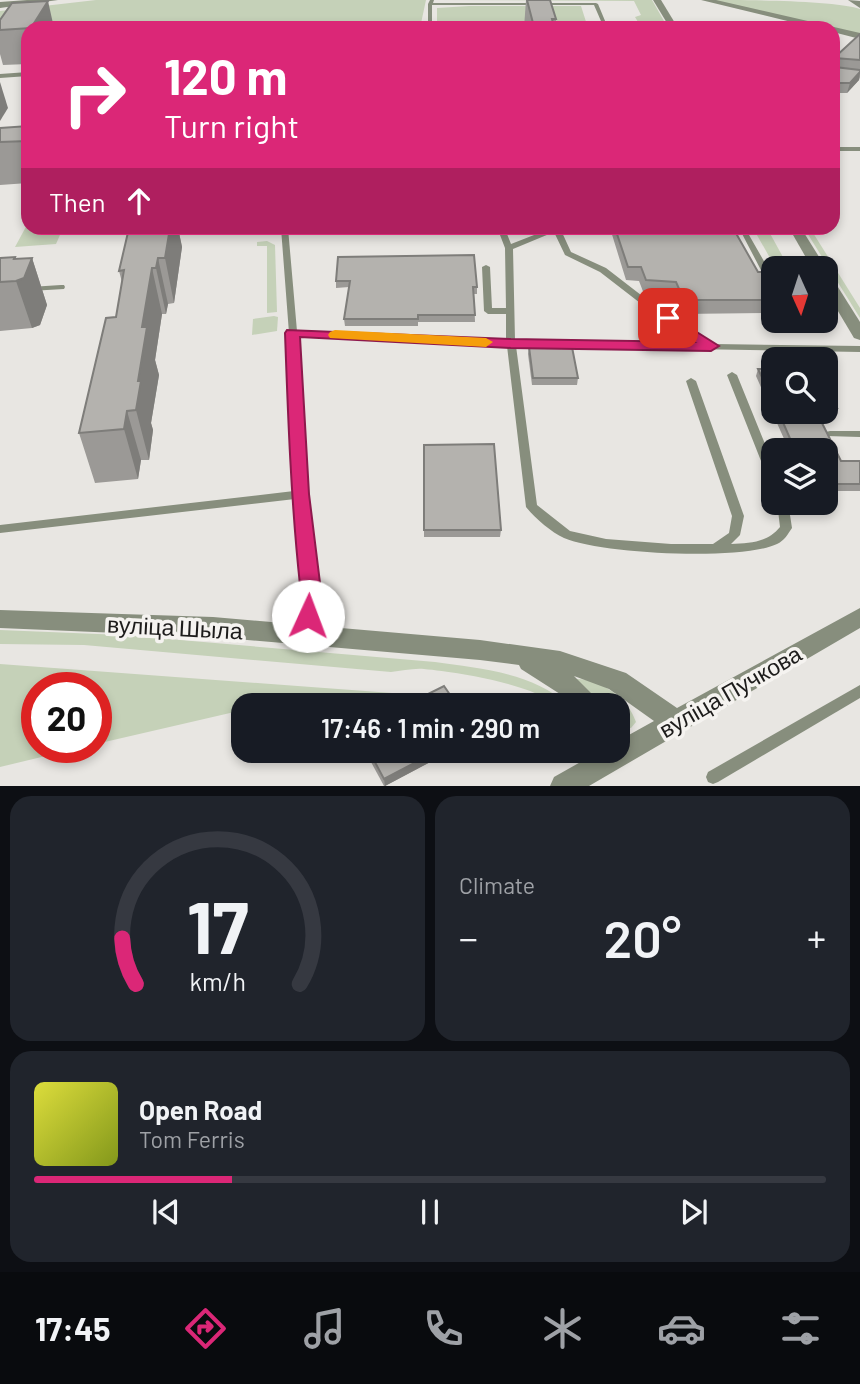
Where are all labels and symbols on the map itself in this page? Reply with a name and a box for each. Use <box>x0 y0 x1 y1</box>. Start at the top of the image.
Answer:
north arrow <box>761 256 838 332</box>
pin <box>638 288 698 348</box>
position arrow <box>271 579 345 653</box>
street label: вуліца Шыла <box>107 609 244 645</box>
street label: вуліца Пучкова <box>654 639 806 743</box>
speed limit sign: 20 <box>21 672 112 763</box>

